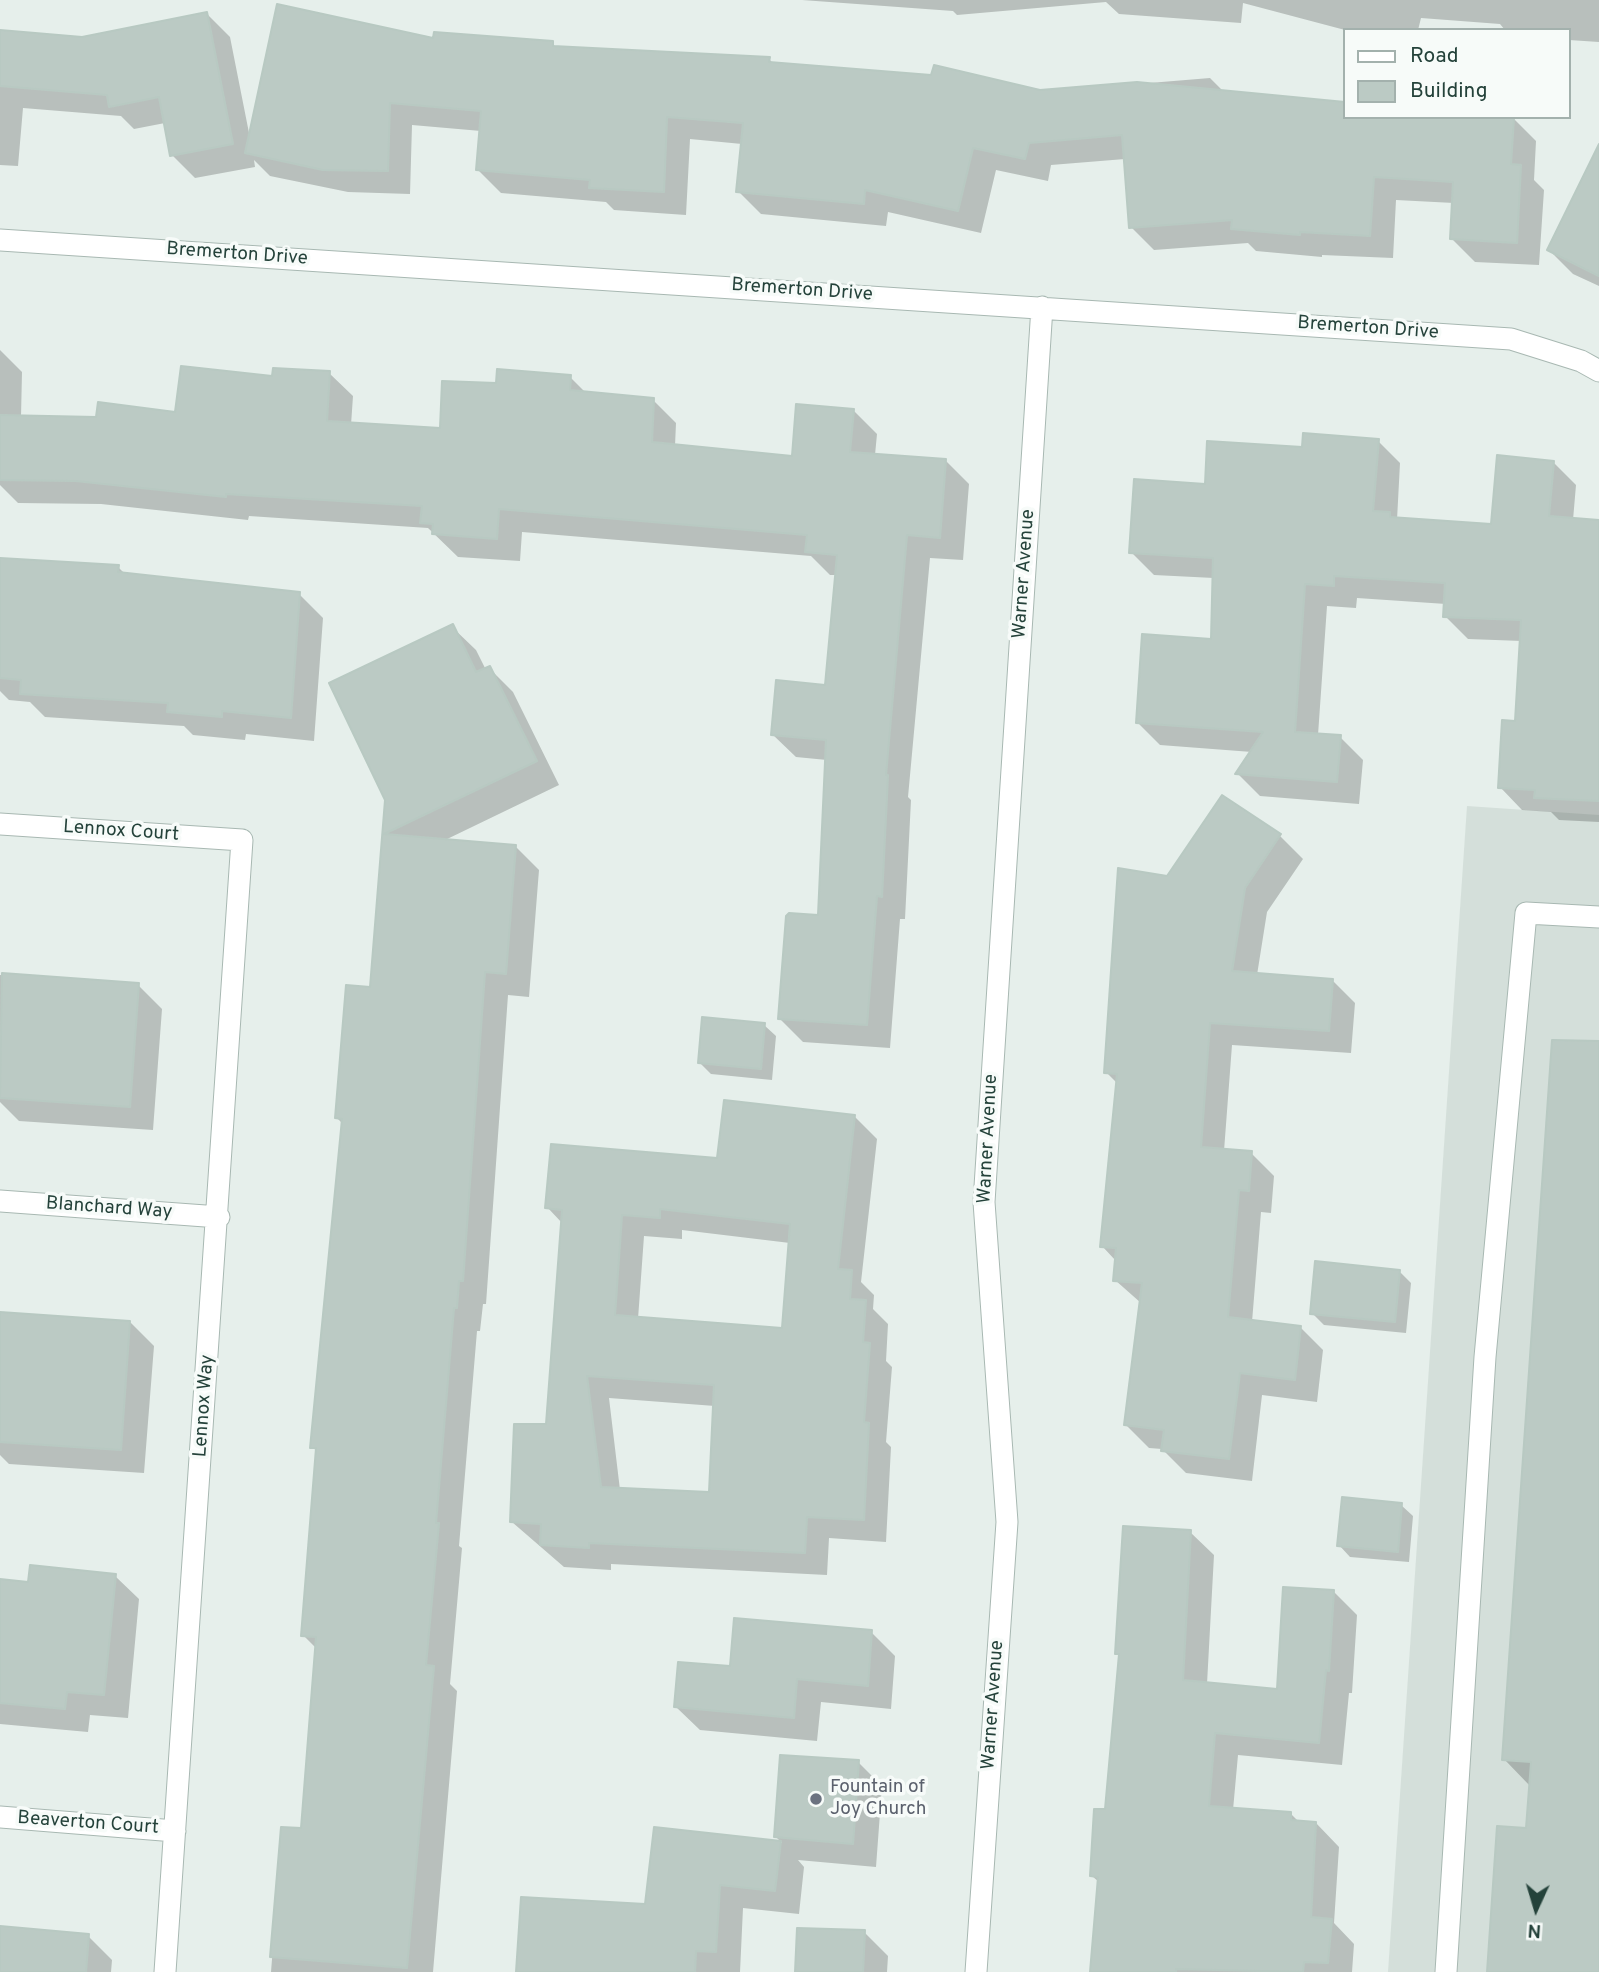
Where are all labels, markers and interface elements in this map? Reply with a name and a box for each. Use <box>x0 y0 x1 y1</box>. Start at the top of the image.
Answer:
legend <box>1344 28 1571 119</box>
text: Road <box>1410 43 1459 70</box>
text: Building <box>1410 78 1488 105</box>
street label: Bremerton Drive <box>165 239 309 271</box>
street label: Bremerton Drive <box>730 275 874 307</box>
street label: Bremerton Drive <box>1296 313 1440 345</box>
street label: Warner Avenue <box>1009 508 1041 640</box>
street label: Lennox Court <box>62 817 180 847</box>
street label: Warner Avenue <box>974 1074 1004 1204</box>
street label: Blanchard Way <box>45 1193 173 1225</box>
street label: Lennox Way <box>190 1354 220 1458</box>
street label: Warner Avenue <box>978 1639 1010 1771</box>
place label: Fountain of Joy Church <box>830 1777 926 1821</box>
marker: Fountain of Joy Church <box>808 1791 824 1807</box>
street label: Beaverton Court <box>16 1808 160 1840</box>
north arrow <box>1501 1874 1571 1944</box>
text: N <box>1527 1918 1542 1942</box>

